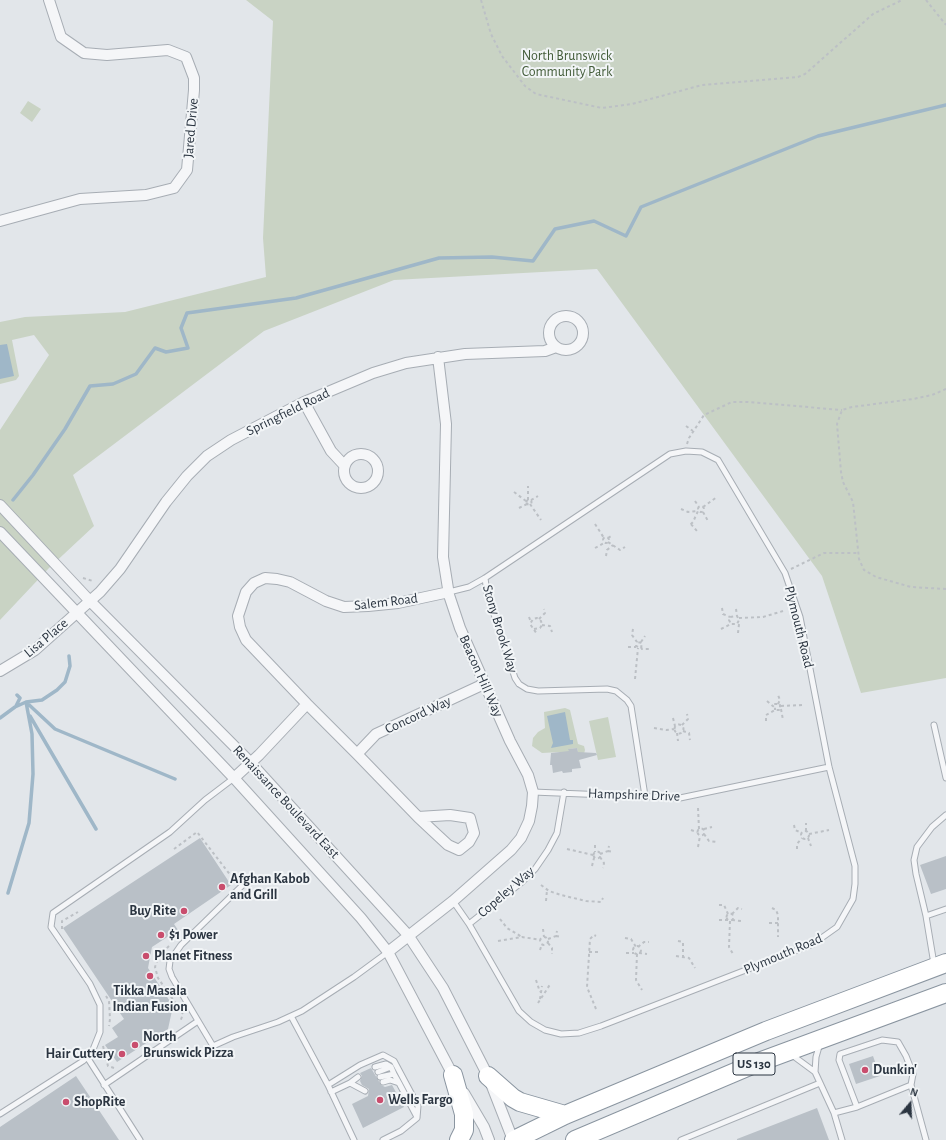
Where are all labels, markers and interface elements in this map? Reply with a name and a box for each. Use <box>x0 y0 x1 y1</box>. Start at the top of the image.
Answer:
park label: North Brunswick Community Park <box>522 48 612 80</box>
street label: Jared Drive <box>180 97 202 159</box>
street label: Springfield Road <box>244 385 332 439</box>
street label: Stony Brook Way <box>479 583 521 675</box>
street label: Plymouth Road <box>781 584 817 670</box>
street label: Salem Road <box>353 590 419 614</box>
street label: Lisa Place <box>21 615 71 661</box>
street label: Beacon Hill Way <box>455 632 507 720</box>
street label: Concord Way <box>382 692 454 738</box>
street label: Renaissance Boulevard East <box>229 742 343 862</box>
street label: Hampshire Drive <box>588 785 680 805</box>
street label: Copeley Way <box>474 863 538 921</box>
place label: Afghan Kabob and Grill <box>230 871 310 904</box>
marker: Afghan Kabob and Grill <box>217 882 227 892</box>
place label: Buy Rite <box>129 903 176 919</box>
marker: Buy Rite <box>179 906 189 916</box>
place label: $1 Power <box>169 927 218 943</box>
marker: $1 Power <box>156 930 166 940</box>
street label: Plymouth Road <box>741 930 825 978</box>
place label: Planet Fitness <box>154 948 232 964</box>
marker: Planet Fitness <box>141 951 151 961</box>
marker: Tikka Masala Indian Fusion <box>145 971 155 981</box>
place label: Tikka Masala Indian Fusion <box>112 983 188 1016</box>
place label: North Brunswick Pizza <box>143 1029 234 1062</box>
marker: North Brunswick Pizza <box>130 1040 140 1050</box>
place label: Hair Cuttery <box>46 1046 114 1062</box>
marker: Hair Cuttery <box>117 1049 127 1059</box>
road number: US 130 <box>733 1053 775 1075</box>
place label: Dunkin' <box>873 1062 917 1078</box>
marker: Dunkin' <box>860 1065 870 1075</box>
north arrow <box>890 1084 930 1124</box>
text: N <box>909 1086 919 1099</box>
place label: Wells Fargo <box>388 1092 453 1108</box>
place label: ShopRite <box>74 1094 125 1110</box>
marker: Wells Fargo <box>375 1095 385 1105</box>
marker: ShopRite <box>61 1097 71 1107</box>

